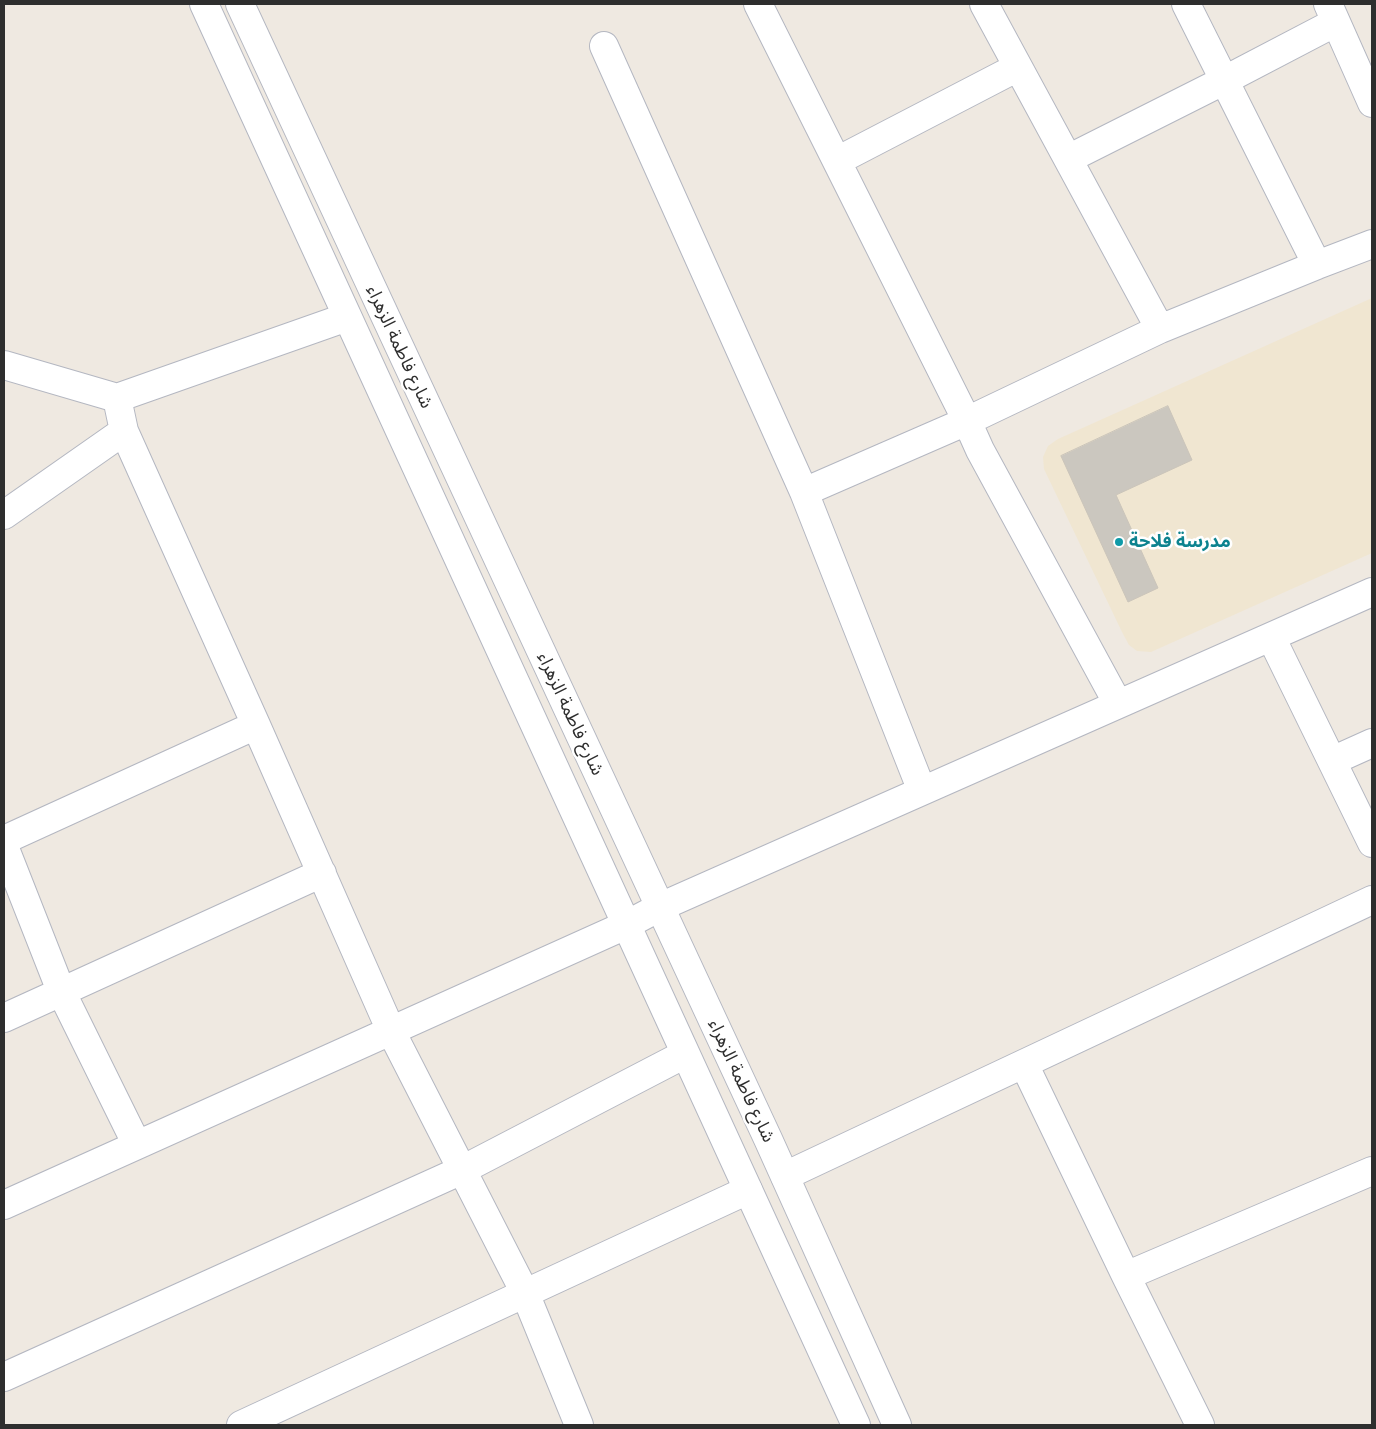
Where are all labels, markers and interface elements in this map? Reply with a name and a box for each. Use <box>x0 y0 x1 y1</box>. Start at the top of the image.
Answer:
street label: شارع فاطمة الزهراء <box>361 282 437 412</box>
place label: مدرسة فلاحة <box>1129 531 1231 553</box>
marker: مدرسة فلاحة <box>1113 536 1125 548</box>
street label: شارع فاطمة الزهراء <box>532 649 608 779</box>
street label: شارع فاطمة الزهراء <box>703 1016 779 1146</box>

